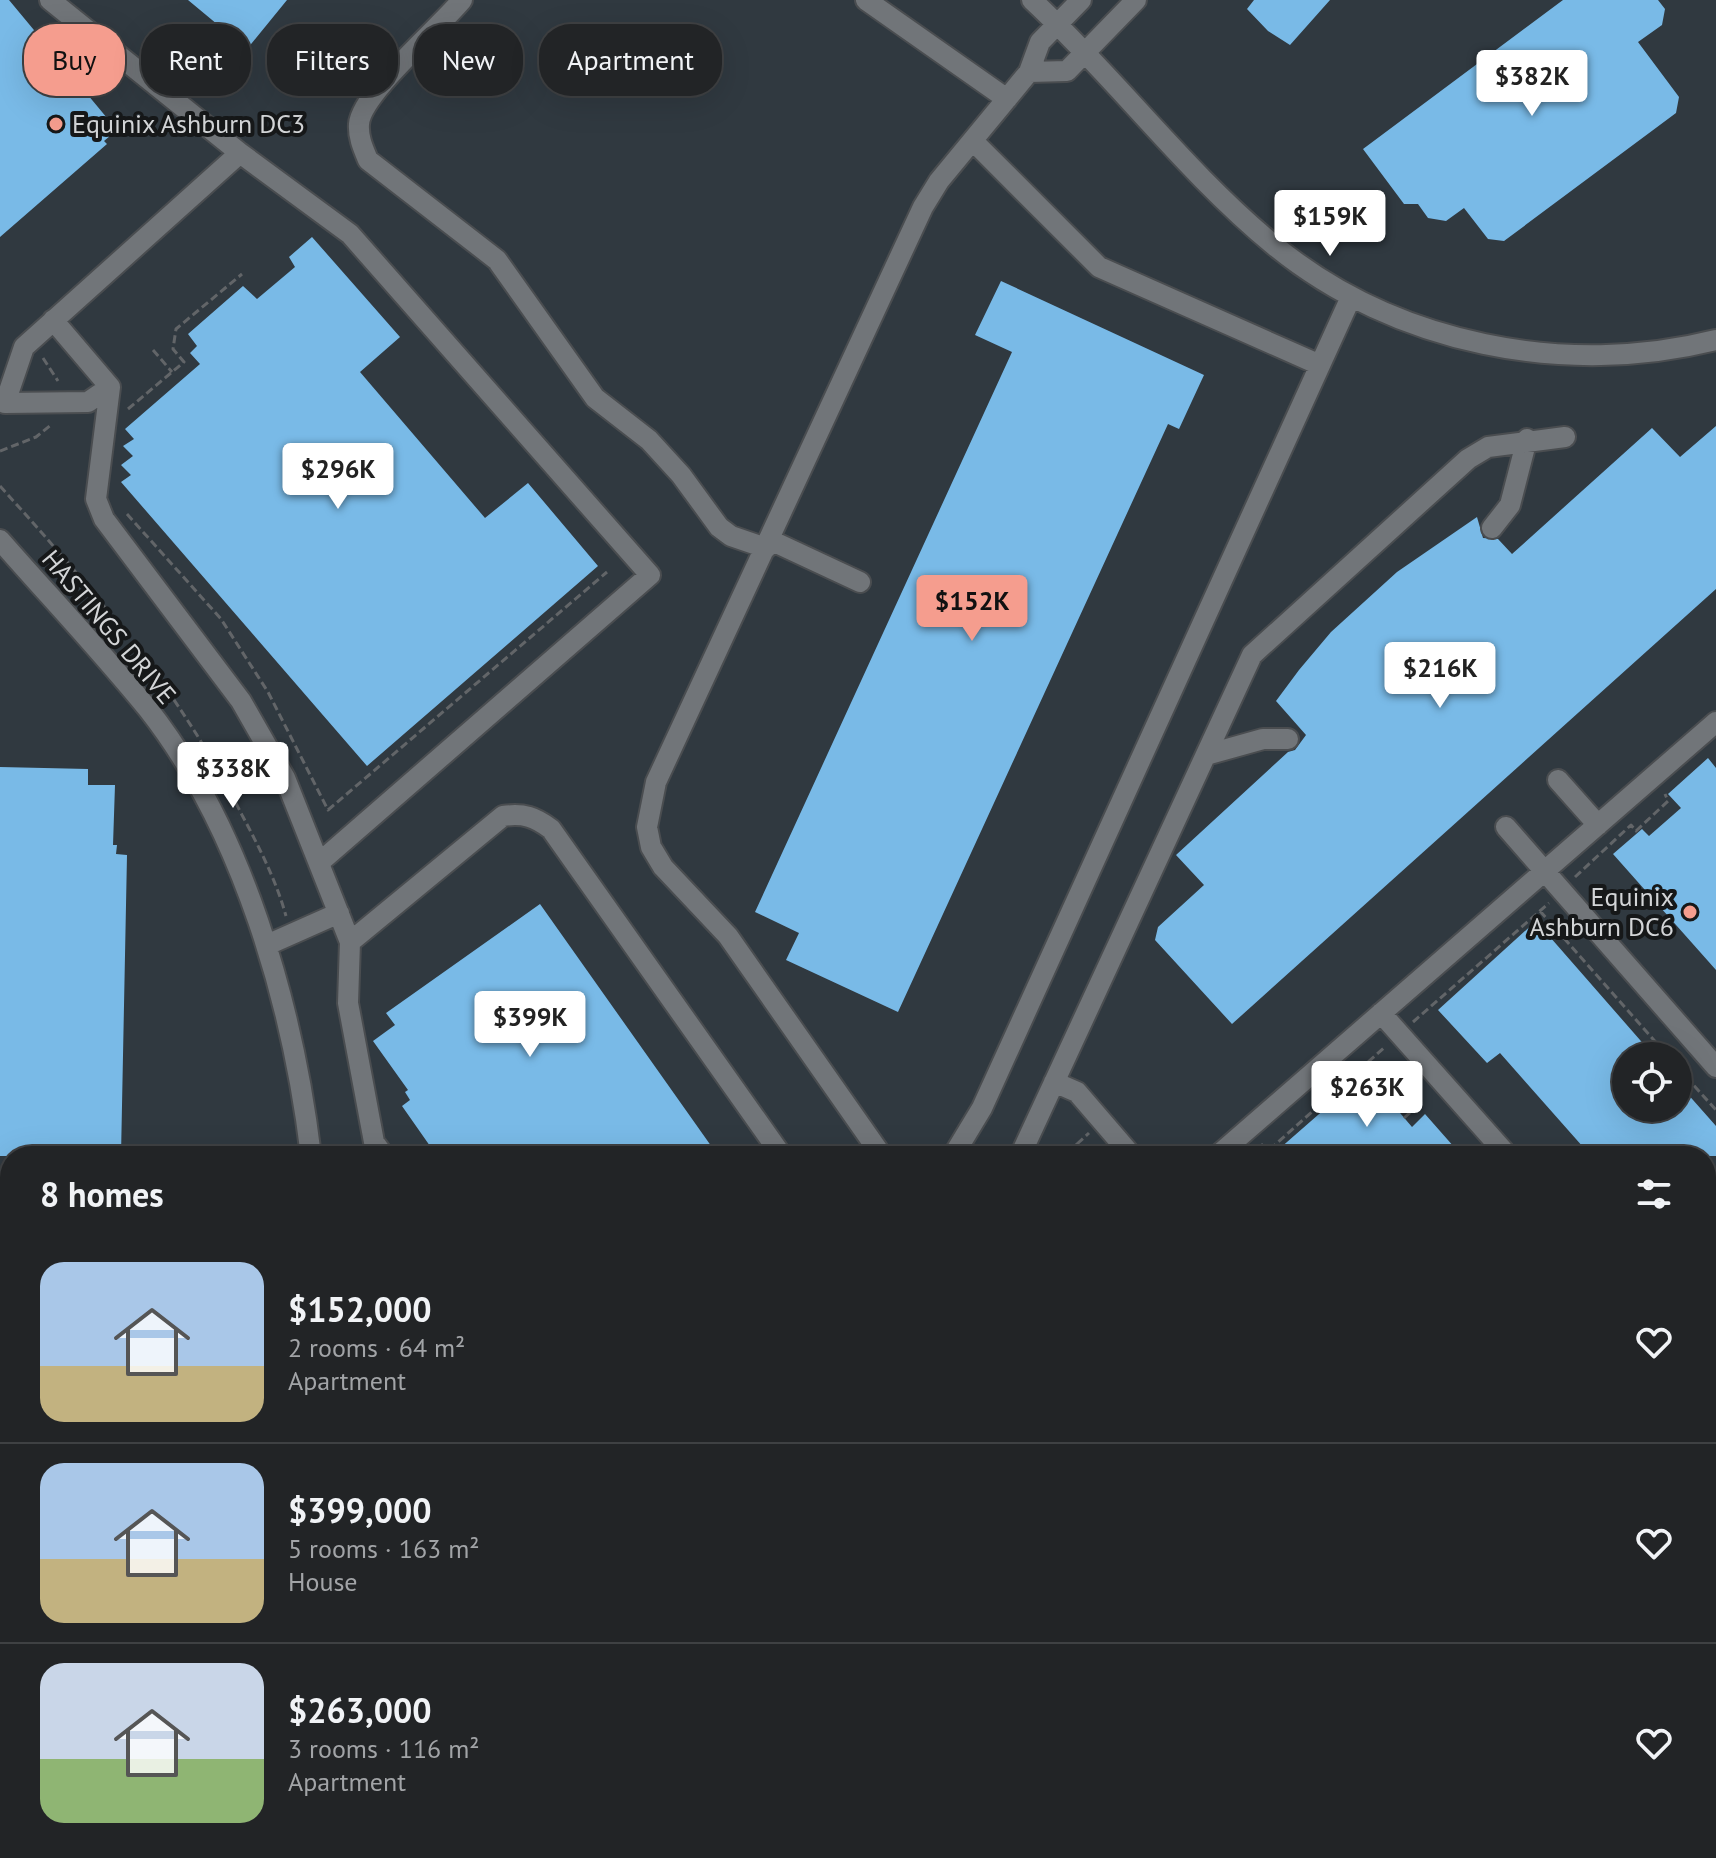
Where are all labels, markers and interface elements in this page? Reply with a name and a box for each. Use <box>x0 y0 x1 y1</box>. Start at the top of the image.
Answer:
chip: Buy <box>24 24 125 96</box>
chip: Rent <box>141 24 251 96</box>
chip: Filters <box>267 24 398 96</box>
chip: New <box>414 24 523 96</box>
chip: Apartment <box>539 24 722 96</box>
pin: $382K <box>1476 50 1588 118</box>
text: $382K <box>1494 59 1570 92</box>
place label: Equinix Ashburn DC3 <box>72 107 305 140</box>
marker: Equinix Ashburn DC3 <box>47 115 65 133</box>
pin: $159K <box>1274 190 1386 258</box>
text: $159K <box>1292 199 1368 232</box>
pin: $296K <box>282 443 394 511</box>
text: $296K <box>300 452 376 485</box>
street label: HASTINGS DRIVE <box>35 543 184 711</box>
pin: $152K <box>916 575 1028 643</box>
text: $152K <box>934 584 1010 617</box>
pin: $216K <box>1384 642 1496 710</box>
text: $216K <box>1402 651 1478 684</box>
pin: $338K <box>177 742 289 810</box>
text: $338K <box>195 751 271 784</box>
place label: Equinix Ashburn DC6 <box>1530 880 1674 943</box>
marker: Equinix Ashburn DC6 <box>1681 903 1699 921</box>
pin: $399K <box>474 991 586 1059</box>
text: $399K <box>492 1000 568 1033</box>
map controls <box>1612 1042 1692 1122</box>
button: locate <box>1612 1042 1692 1122</box>
pin: $263K <box>1311 1061 1423 1129</box>
text: $263K <box>1329 1070 1405 1103</box>
text: 8 homes <box>40 1172 164 1216</box>
icon: filters <box>1632 1172 1676 1216</box>
text: $152,000 <box>288 1287 432 1331</box>
icon: home <box>104 1294 200 1390</box>
icon: heart <box>1632 1320 1676 1364</box>
text: 2 rooms · 64 m² <box>288 1331 465 1364</box>
text: Apartment <box>288 1364 406 1397</box>
text: $399,000 <box>288 1488 432 1532</box>
icon: home <box>104 1495 200 1591</box>
icon: heart <box>1632 1521 1676 1565</box>
text: 5 rooms · 163 m² <box>288 1532 480 1565</box>
text: House <box>288 1565 358 1598</box>
text: $263,000 <box>288 1688 432 1732</box>
icon: home <box>104 1695 200 1791</box>
icon: heart <box>1632 1721 1676 1765</box>
text: 3 rooms · 116 m² <box>288 1732 480 1765</box>
text: Apartment <box>288 1765 406 1798</box>

